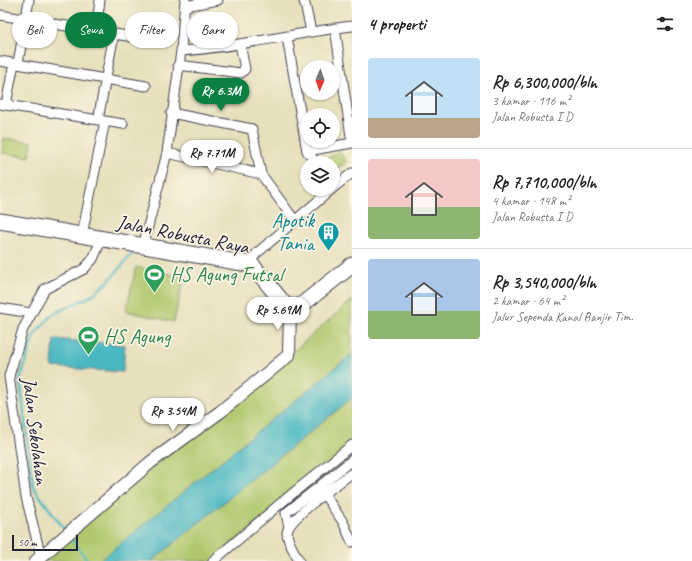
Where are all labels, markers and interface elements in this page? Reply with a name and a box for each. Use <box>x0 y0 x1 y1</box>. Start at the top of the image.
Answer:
chip: Beli <box>12 12 57 48</box>
chip: Sewa <box>65 12 117 48</box>
chip: Filter <box>125 12 179 48</box>
chip: Baru <box>187 12 238 48</box>
icon: filters <box>654 13 676 35</box>
text: 4 properti <box>368 14 426 35</box>
north arrow <box>300 60 340 100</box>
map controls <box>300 60 340 196</box>
text: Rp 6,300,000/bln <box>492 72 597 93</box>
icon: home <box>400 74 448 122</box>
pin: Rp 6.3M <box>184 78 258 112</box>
text: Rp 6.3M <box>201 83 241 99</box>
text: 3 kamar · 116 m² <box>492 93 570 109</box>
button: locate <box>300 108 340 148</box>
text: Jalan Robusta I D <box>492 109 572 125</box>
pin: Rp 7.71M <box>171 140 253 174</box>
text: Rp 7.71M <box>190 145 234 161</box>
button: layers <box>300 156 340 196</box>
text: Rp 7,710,000/bln <box>492 172 596 193</box>
icon: home <box>400 175 448 223</box>
text: 4 kamar · 148 m² <box>492 193 570 209</box>
place label: Apotik Tania <box>272 208 316 256</box>
street label: Jalan Robusta Raya <box>114 209 252 260</box>
text: Jalan Robusta I D <box>492 209 572 225</box>
building icon: Apotik Tania <box>316 219 342 252</box>
sports icon: HS Agung Futsal <box>142 261 168 294</box>
place label: HS Agung Futsal <box>170 262 286 287</box>
text: Rp 3,540,000/bln <box>492 272 596 293</box>
icon: home <box>400 275 448 323</box>
text: 2 kamar · 64 m² <box>492 293 564 309</box>
pin: Rp 5.69M <box>237 297 319 331</box>
text: Rp 5.69M <box>256 302 300 318</box>
text: Jalur Sependa Kanal Banjir Tim. <box>492 309 633 325</box>
sports icon: HS Agung <box>76 323 102 356</box>
place label: HS Agung <box>104 324 172 349</box>
street label: Jalan Sekolahan <box>16 375 55 487</box>
pin: Rp 3.54M <box>132 398 214 432</box>
text: Rp 3.54M <box>151 403 195 419</box>
scale bar <box>12 533 78 552</box>
text: 50 m <box>18 535 37 549</box>

